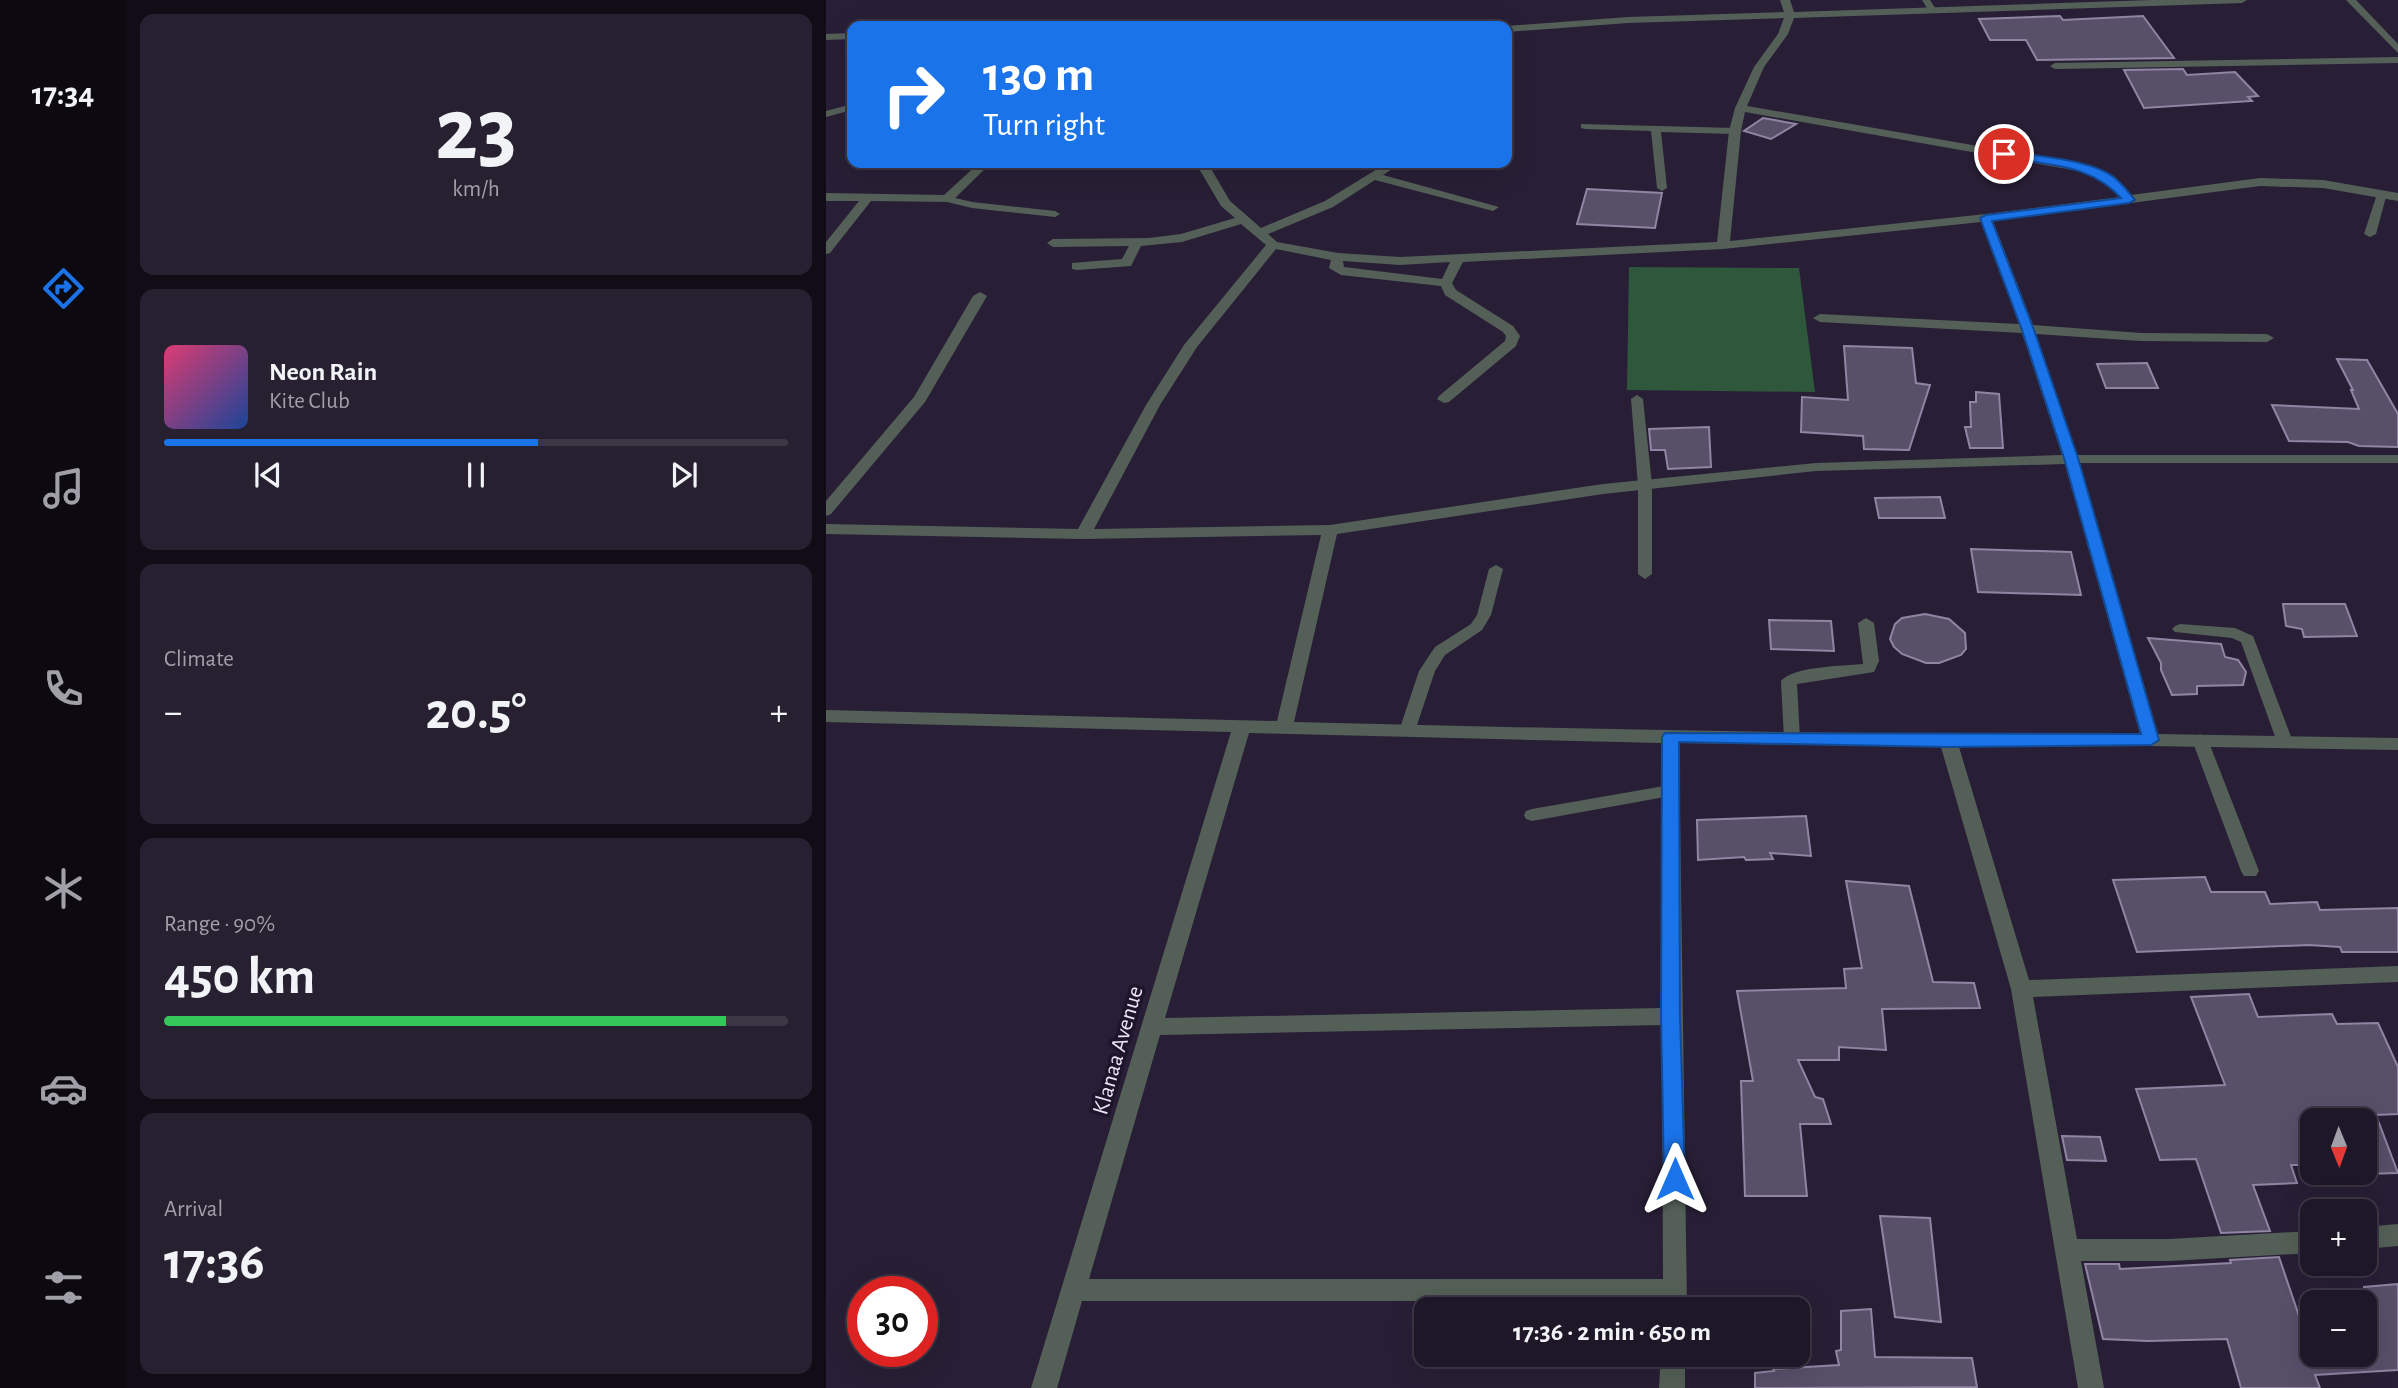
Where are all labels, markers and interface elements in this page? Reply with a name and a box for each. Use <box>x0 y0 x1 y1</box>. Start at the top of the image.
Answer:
icon: right <box>868 49 959 140</box>
text: 130 m <box>983 51 1094 100</box>
text: 17:34 <box>32 78 94 110</box>
text: 23 <box>435 85 517 176</box>
text: Turn right <box>983 109 1105 141</box>
pin <box>1974 124 2034 184</box>
icon: arrive <box>1985 135 2023 173</box>
text: km/h <box>452 178 500 201</box>
icon: directions <box>39 264 88 313</box>
text: Neon Rain <box>269 359 377 385</box>
text: Kite Club <box>269 390 350 413</box>
icon: previous <box>249 456 287 494</box>
icon: pause <box>457 456 495 494</box>
icon: next <box>665 456 703 494</box>
icon: music <box>39 464 88 513</box>
text: Climate <box>164 648 234 671</box>
icon: phone <box>39 664 88 713</box>
text: 20.5° <box>425 686 527 738</box>
text: − <box>164 694 182 732</box>
text: + <box>770 694 788 732</box>
icon: climate <box>39 864 88 913</box>
text: Range · 90% <box>164 913 275 936</box>
text: 450 km <box>164 951 315 1003</box>
street label: Klanaa Avenue <box>1089 983 1148 1117</box>
icon: car <box>39 1064 88 1113</box>
north arrow <box>2300 1108 2376 1185</box>
map controls <box>2300 1108 2377 1367</box>
position arrow <box>1638 1142 1712 1216</box>
text: Arrival <box>164 1198 223 1221</box>
button: + <box>2300 1199 2377 1276</box>
text: 17:36 <box>164 1236 265 1288</box>
icon: filters <box>39 1263 88 1312</box>
speed limit sign: 30 <box>847 1276 938 1367</box>
button: − <box>2300 1290 2377 1367</box>
text: 17:36 · 2 min · 650 m <box>1513 1319 1711 1345</box>

